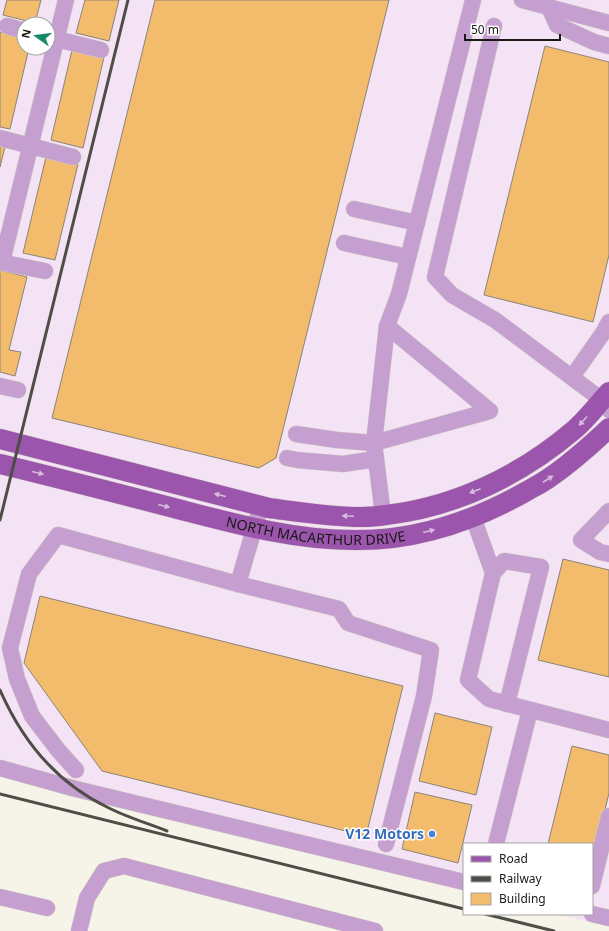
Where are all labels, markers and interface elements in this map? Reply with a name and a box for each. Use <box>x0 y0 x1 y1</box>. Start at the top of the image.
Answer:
north arrow <box>16 16 56 56</box>
scale bar <box>465 16 560 42</box>
text: 50 m <box>471 21 499 38</box>
text: N <box>17 27 34 40</box>
one-way arrow <box>578 415 587 426</box>
one-way arrow <box>32 470 44 476</box>
one-way arrow <box>543 475 553 483</box>
one-way arrow <box>468 489 480 495</box>
one-way arrow <box>214 492 227 498</box>
one-way arrow <box>157 503 170 509</box>
street label: NORTH MACARTHUR DRIVE <box>224 512 407 549</box>
one-way arrow <box>342 513 354 520</box>
one-way arrow <box>423 527 435 533</box>
place label: V12 Motors <box>345 824 424 843</box>
marker: V12 Motors <box>427 829 437 839</box>
legend <box>463 843 593 915</box>
text: Road <box>499 850 528 867</box>
text: Railway <box>499 870 543 887</box>
text: Building <box>499 890 546 907</box>

